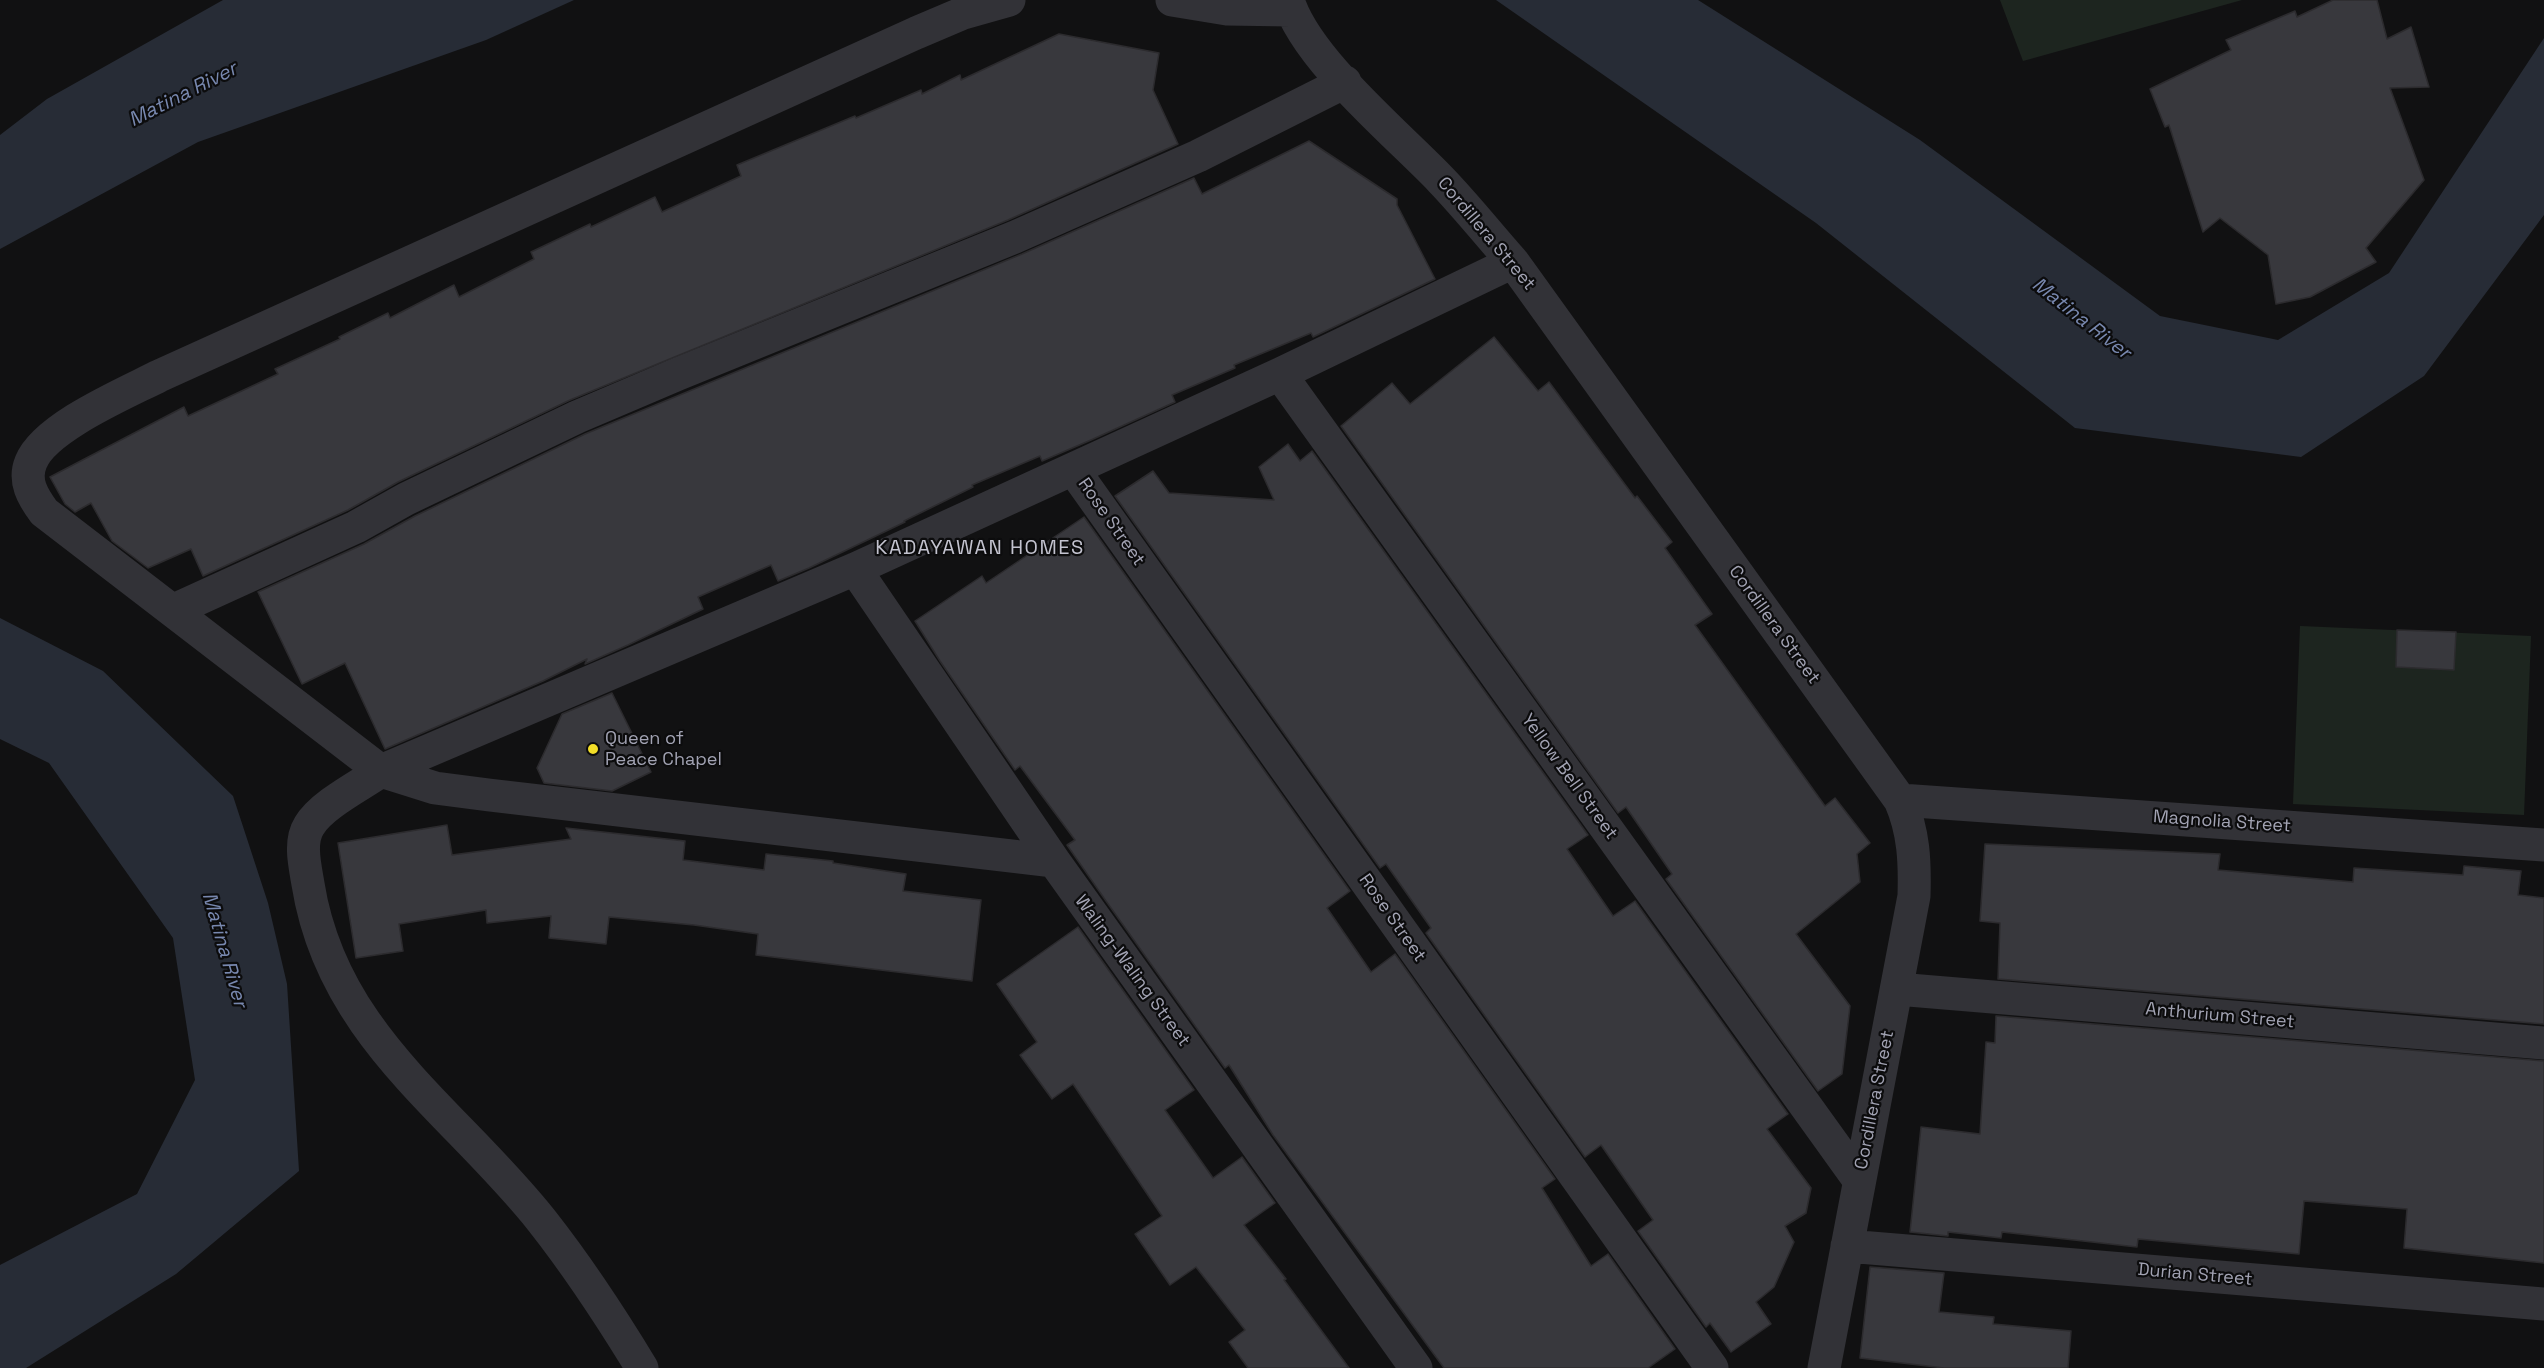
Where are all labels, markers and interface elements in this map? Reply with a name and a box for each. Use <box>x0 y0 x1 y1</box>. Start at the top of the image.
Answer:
water label: Matina River <box>125 57 241 133</box>
street label: Cordillera Street <box>1432 173 1540 295</box>
water label: Matina River <box>2027 273 2135 365</box>
street label: Rose Street <box>1073 474 1149 570</box>
district label: KADAYAWAN HOMES <box>875 537 1085 561</box>
street label: Cordillera Street <box>1724 562 1824 688</box>
street label: Yellow Bell Street <box>1516 710 1622 844</box>
place label: Queen of Peace Chapel <box>605 728 722 771</box>
marker: Queen of Peace Chapel <box>586 742 600 756</box>
street label: Magnolia Street <box>2152 806 2292 838</box>
street label: Rose Street <box>1354 870 1430 966</box>
water label: Matina River <box>196 890 252 1010</box>
street label: Waling-Waling Street <box>1070 891 1194 1051</box>
street label: Anthurium Street <box>2145 999 2295 1033</box>
street label: Cordillera Street <box>1851 1029 1899 1171</box>
street label: Durian Street <box>2137 1259 2253 1291</box>

